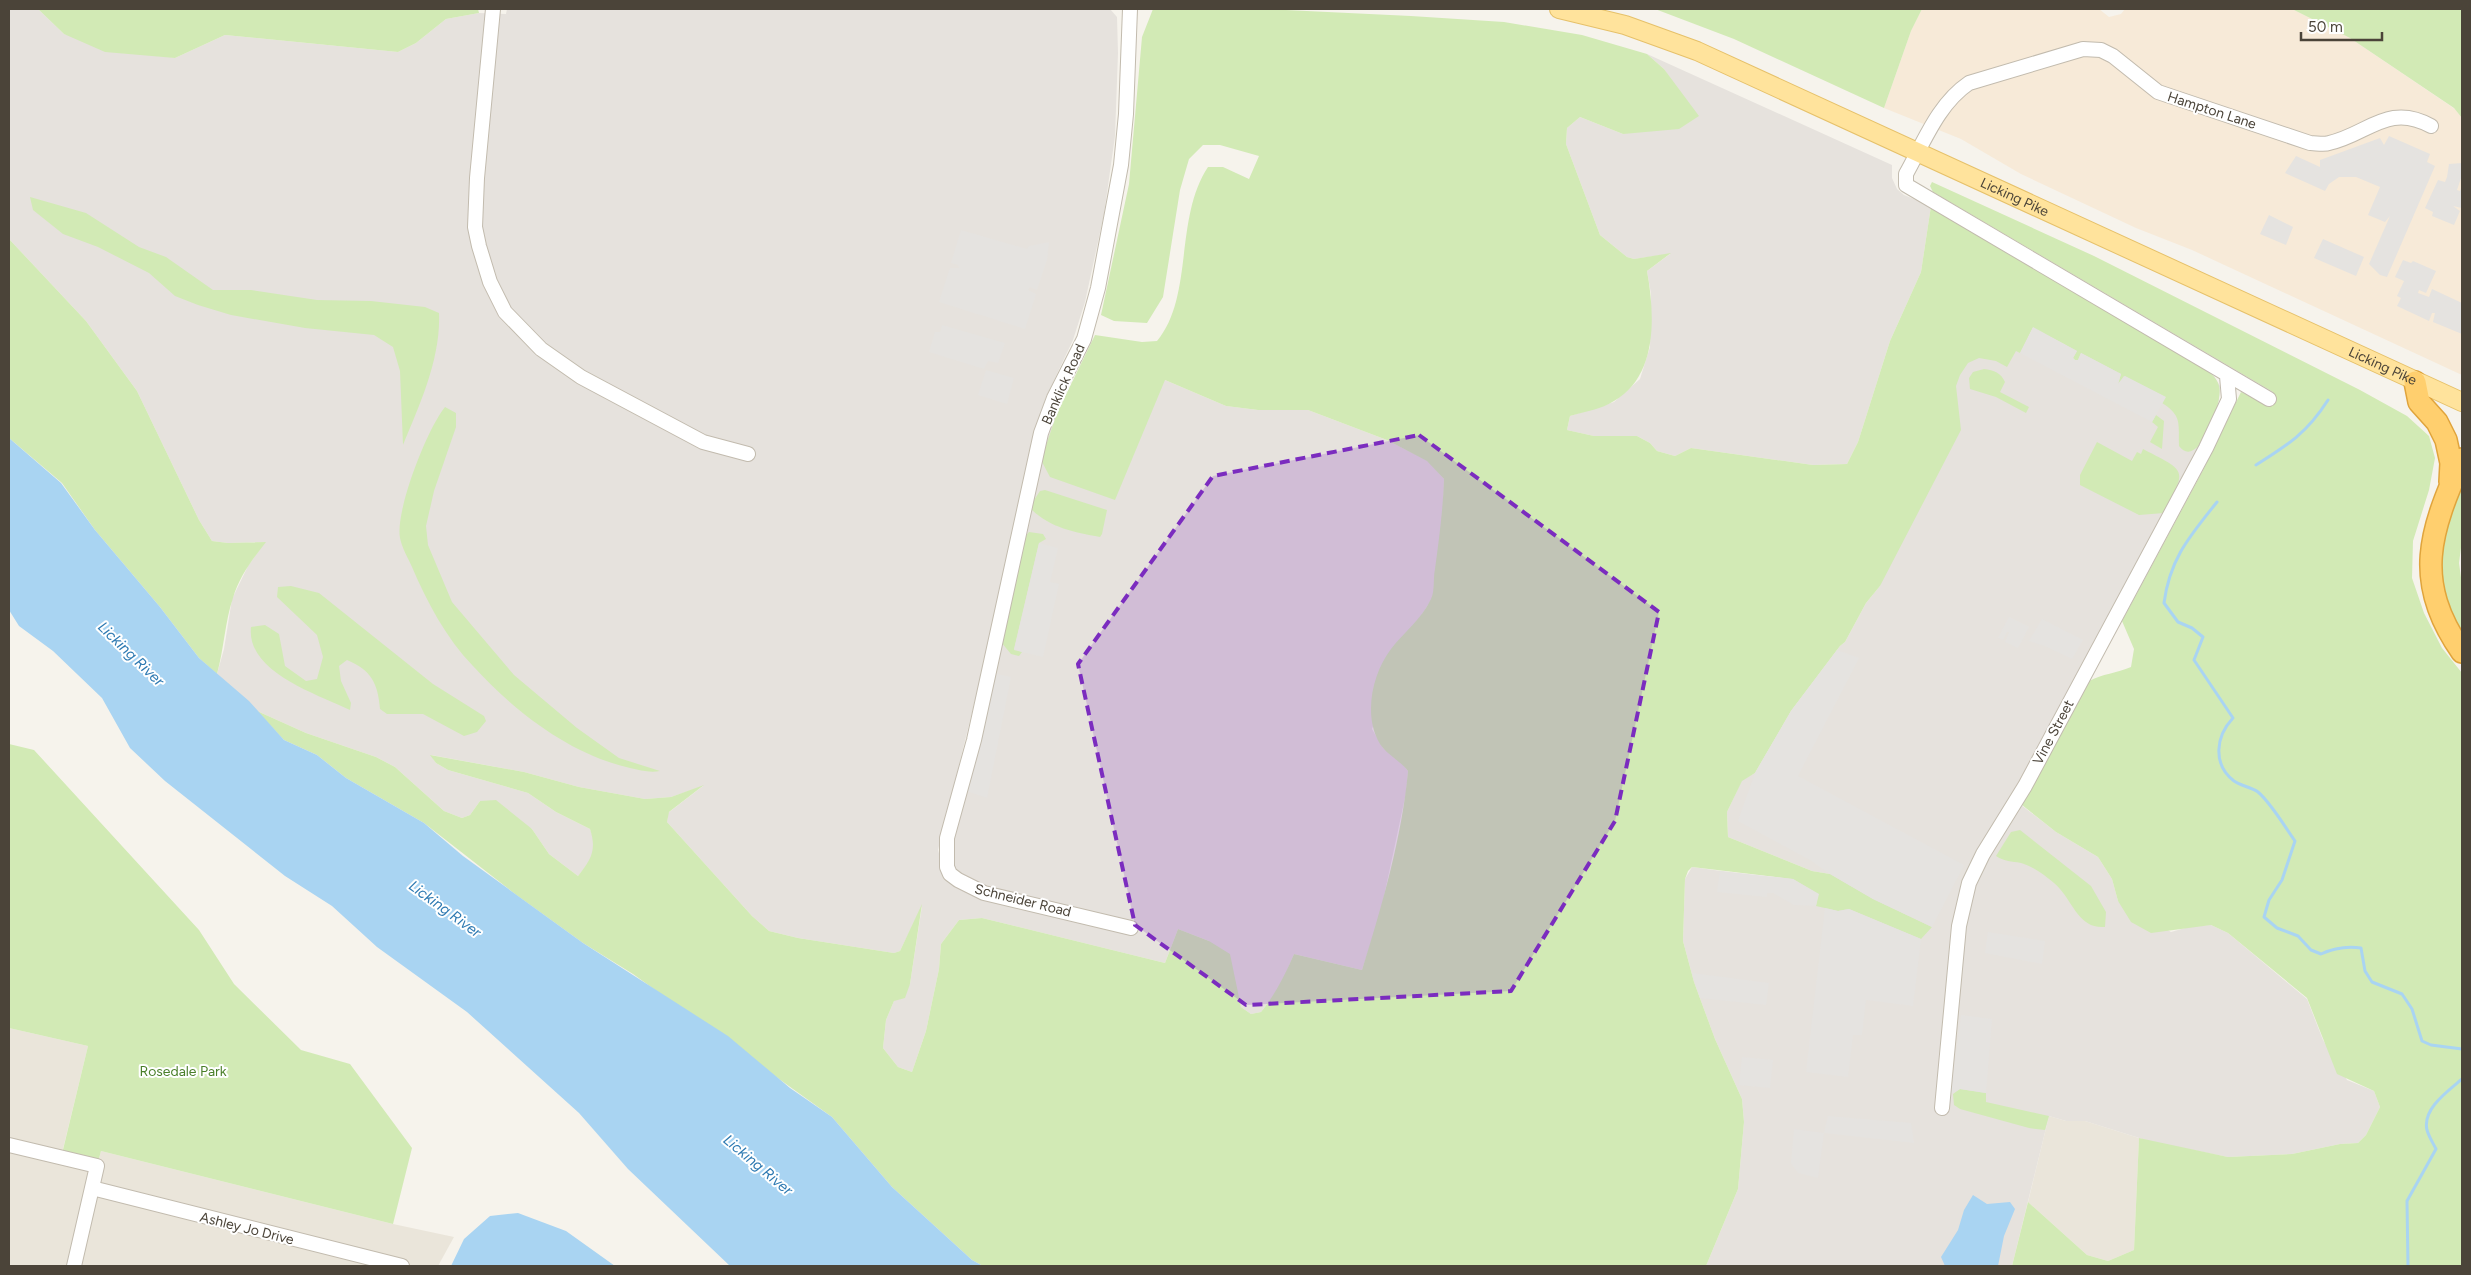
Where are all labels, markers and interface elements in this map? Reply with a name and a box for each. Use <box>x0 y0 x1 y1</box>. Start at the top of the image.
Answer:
scale bar <box>2301 10 2382 42</box>
text: 50 m <box>2308 18 2343 36</box>
street label: Hampton Lane <box>2165 88 2259 133</box>
street label: Licking Pike <box>1978 174 2052 220</box>
street label: Banklick Road <box>1038 341 1089 427</box>
street label: Licking Pike <box>2346 343 2420 389</box>
water label: Licking River <box>94 618 168 691</box>
street label: Vine Street <box>2029 697 2078 768</box>
water label: Licking River <box>405 877 485 942</box>
street label: Schneider Road <box>973 880 1073 921</box>
park label: Rosedale Park <box>139 1063 227 1080</box>
water label: Licking River <box>720 1131 797 1200</box>
street label: Ashley Jo Drive <box>198 1209 296 1248</box>

